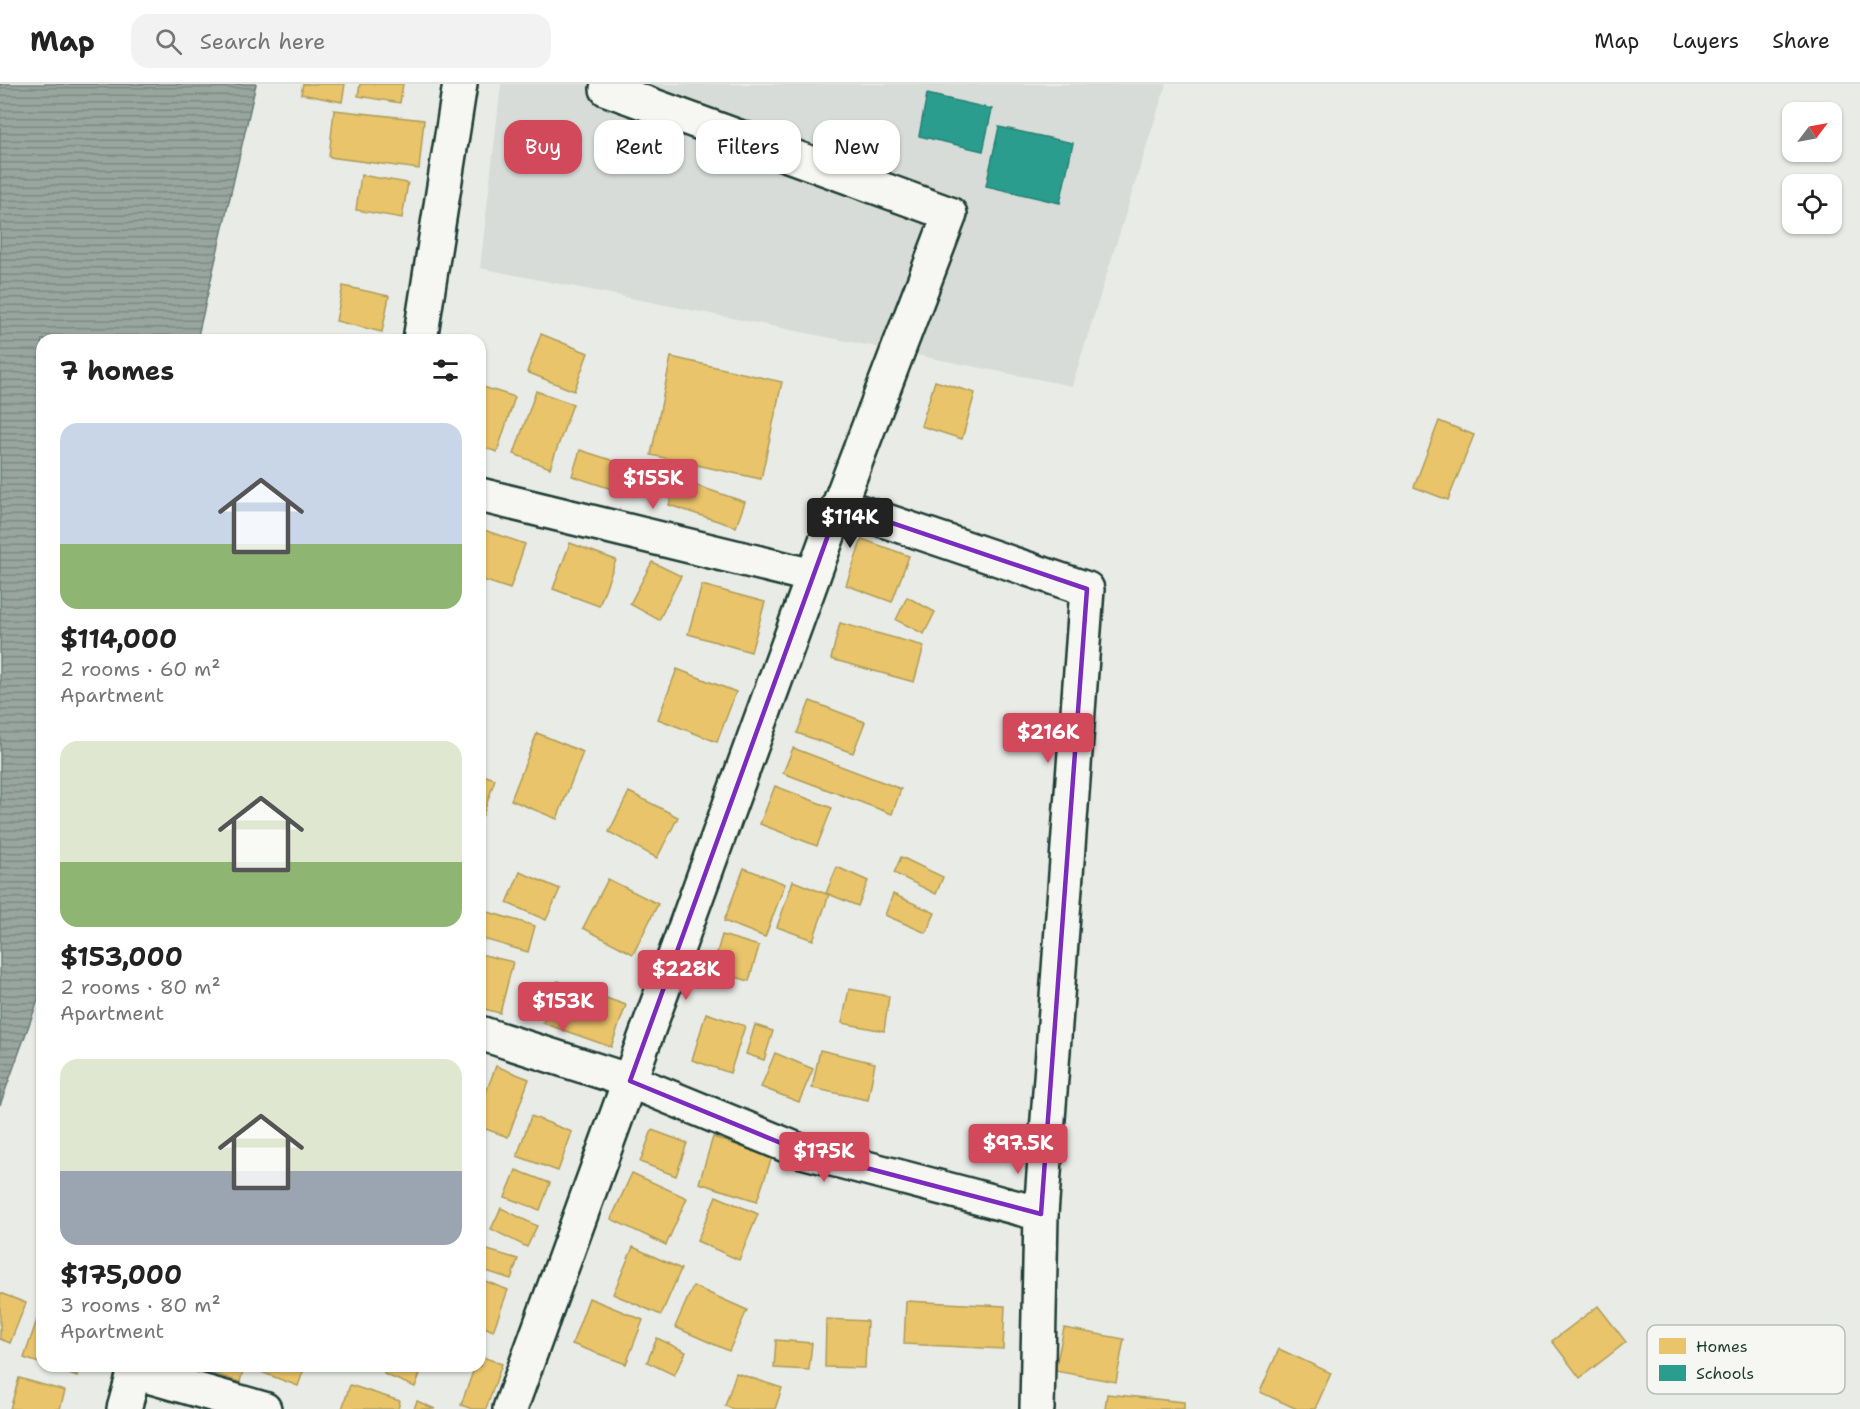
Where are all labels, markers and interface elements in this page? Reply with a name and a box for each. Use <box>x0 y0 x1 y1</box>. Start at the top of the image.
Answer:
search box <box>131 14 551 68</box>
text: Map <box>30 22 95 60</box>
icon: search <box>152 25 185 58</box>
text: Search here <box>200 27 325 56</box>
text: Map <box>1594 27 1639 55</box>
text: Layers <box>1672 27 1739 55</box>
text: Share <box>1772 27 1830 55</box>
north arrow <box>1782 102 1842 162</box>
map controls <box>1782 102 1842 234</box>
chip: Buy <box>504 120 582 174</box>
chip: Rent <box>594 120 684 174</box>
chip: Filters <box>696 120 801 174</box>
chip: New <box>813 120 900 174</box>
button: locate <box>1782 174 1842 234</box>
text: 7 homes <box>60 353 174 388</box>
icon: filters <box>429 354 462 387</box>
pin: $155K <box>611 459 695 510</box>
icon: home <box>207 462 315 570</box>
text: $155K <box>623 465 683 491</box>
pin: $114K <box>808 498 892 549</box>
text: $114K <box>821 504 879 530</box>
text: $114,000 <box>60 621 177 656</box>
text: 2 rooms · 60 m² <box>60 656 220 682</box>
text: Apartment <box>60 682 164 708</box>
pin: $216K <box>1006 713 1090 764</box>
text: $216K <box>1017 719 1079 745</box>
icon: home <box>207 780 315 888</box>
text: $153,000 <box>60 939 183 974</box>
pin: $228K <box>644 950 728 1001</box>
text: $228K <box>652 956 720 982</box>
text: 2 rooms · 80 m² <box>60 974 221 1000</box>
pin: $153K <box>521 982 605 1033</box>
text: $153K <box>532 988 594 1014</box>
text: Apartment <box>60 1000 164 1026</box>
icon: home <box>207 1098 315 1206</box>
pin: $97.5K <box>969 1124 1067 1175</box>
text: $97.5K <box>983 1130 1053 1156</box>
pin: $175K <box>782 1132 866 1183</box>
text: $175K <box>793 1138 855 1164</box>
text: $175,000 <box>60 1257 182 1292</box>
text: 3 rooms · 80 m² <box>60 1292 221 1318</box>
text: Apartment <box>60 1318 164 1344</box>
legend <box>1647 1325 1845 1394</box>
text: Homes <box>1696 1336 1748 1357</box>
text: Schools <box>1696 1363 1754 1384</box>

